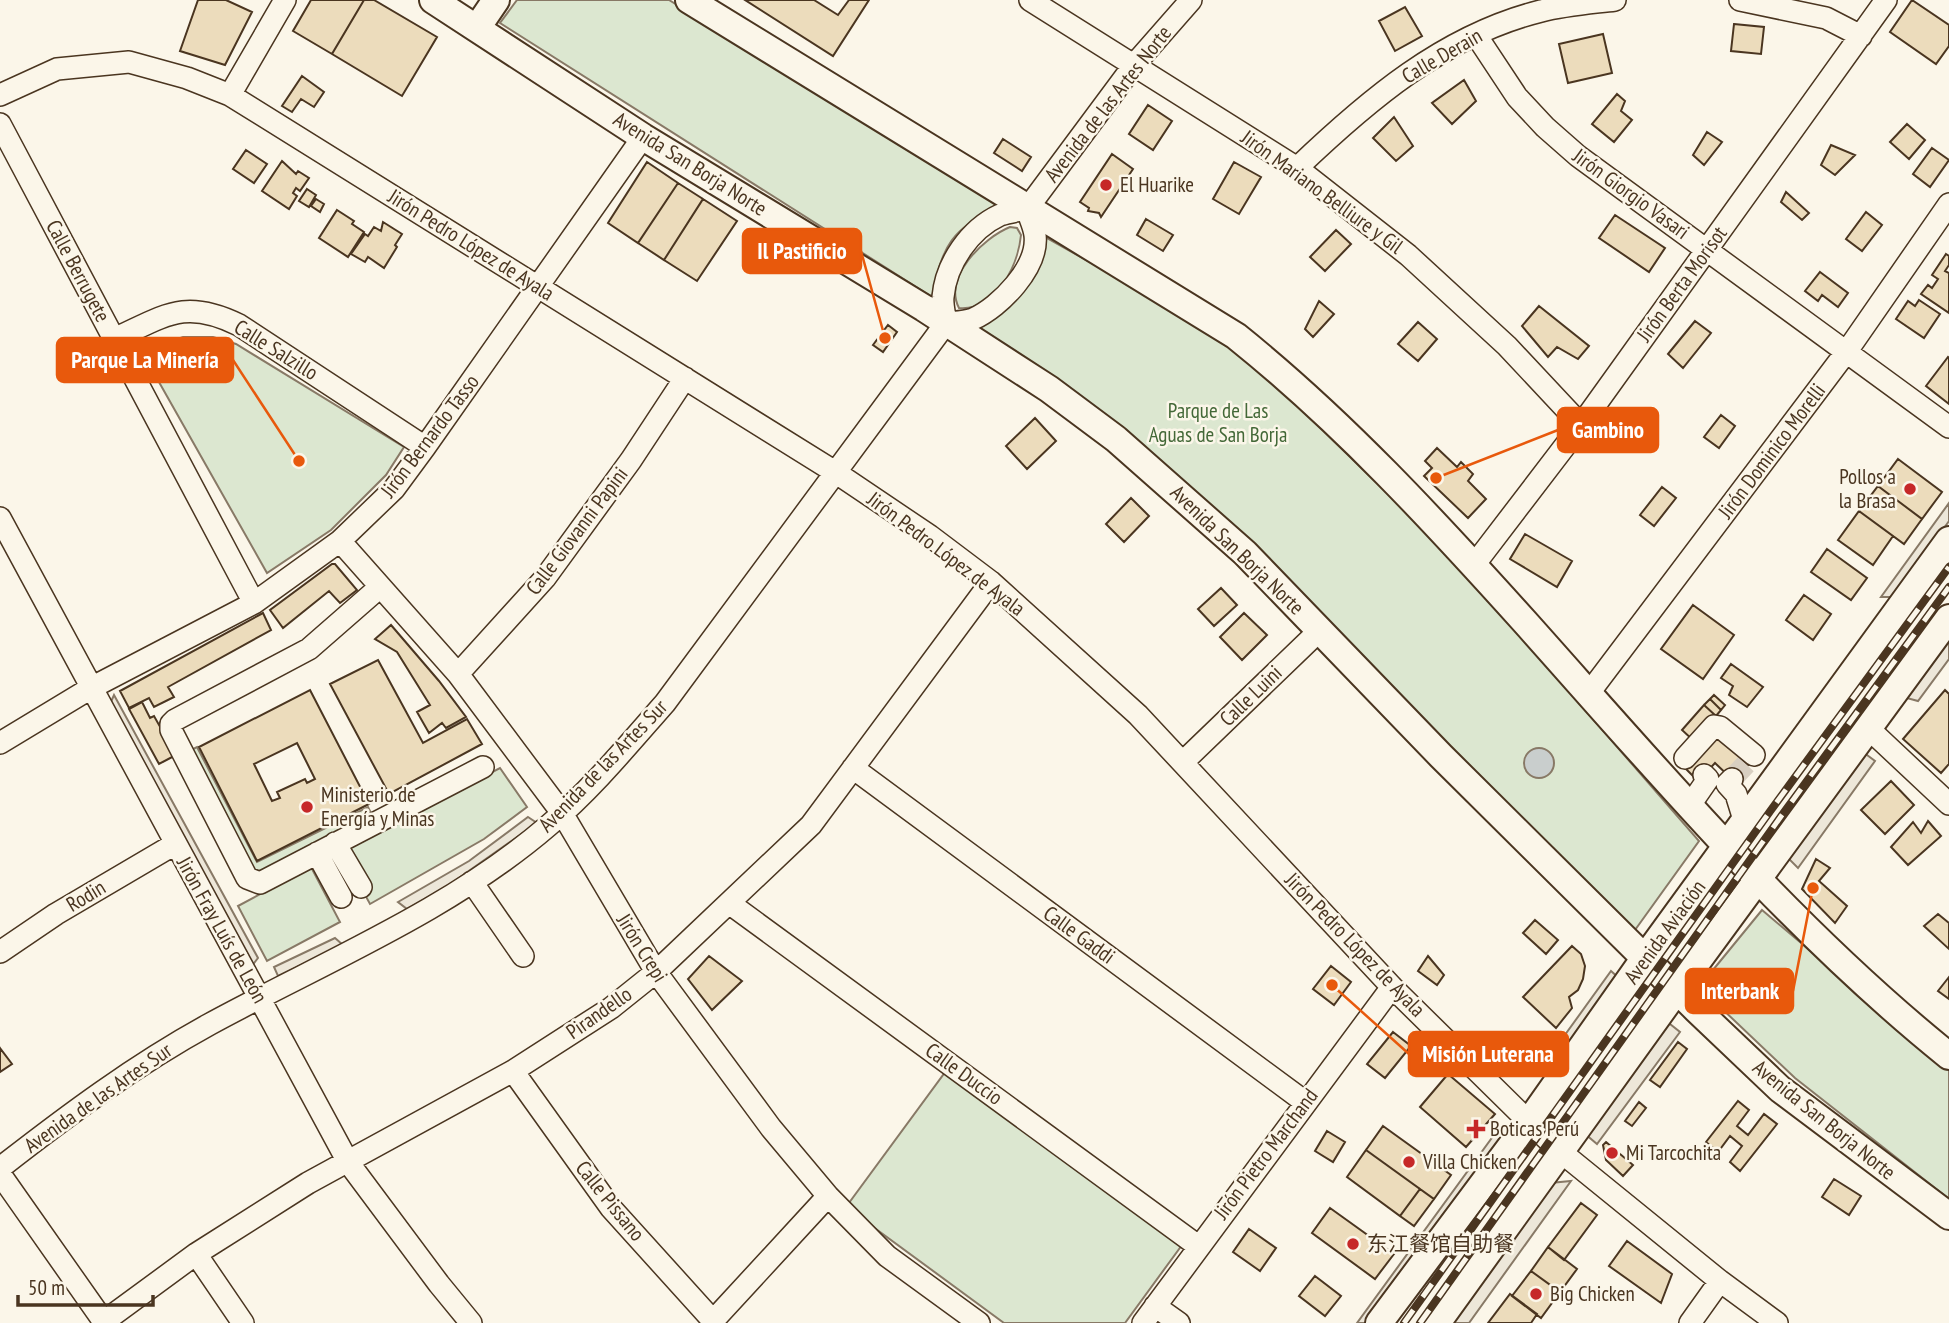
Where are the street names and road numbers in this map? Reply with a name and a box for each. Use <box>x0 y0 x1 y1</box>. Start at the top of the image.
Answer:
street label: Avenida de las Artes Norte <box>1038 20 1177 187</box>
street label: Calle Derain <box>1397 22 1487 89</box>
street label: Avenida San Borja Norte <box>609 106 772 222</box>
street label: Jirón Mariano Belliure y Gil <box>1235 123 1409 259</box>
street label: Jirón Giorgio Vasari <box>1567 142 1695 245</box>
street label: Jirón Pedro López de Ayala <box>382 182 559 307</box>
street label: Calle Berrugete <box>40 215 117 326</box>
street label: Jirón Berta Morisot <box>1630 220 1733 348</box>
street label: Calle Salzillo <box>229 313 323 386</box>
street label: Jirón Bernardo Tasso <box>374 369 485 503</box>
street label: Jirón Dominico Morelli <box>1711 378 1831 524</box>
street label: Calle Giovanni Papini <box>520 461 633 600</box>
street label: Avenida San Borja Norte <box>1165 479 1310 620</box>
street label: Jirón Pedro López de Ayala <box>861 485 1031 622</box>
street label: Calle Luini <box>1214 659 1288 732</box>
street label: Avenida de las Artes Sur <box>532 693 673 838</box>
street label: Jirón Fray Luís de León <box>171 851 274 1008</box>
street label: Jirón Pedro López de Ayala <box>1279 866 1431 1023</box>
street label: Rodin <box>61 873 110 918</box>
street label: Avenida Aviación <box>1618 874 1711 989</box>
street label: Calle Gaddi <box>1038 900 1120 970</box>
street label: Jirón Crepi <box>610 908 674 987</box>
street label: Pirandello <box>561 980 637 1045</box>
street label: Avenida de las Artes Sur <box>19 1036 177 1159</box>
street label: Calle Duccio <box>920 1037 1008 1111</box>
street label: Avenida San Borja Norte <box>1747 1054 1901 1185</box>
street label: Jirón Pietro Marchand <box>1207 1083 1324 1225</box>
street label: Calle Pissano <box>570 1155 651 1246</box>

